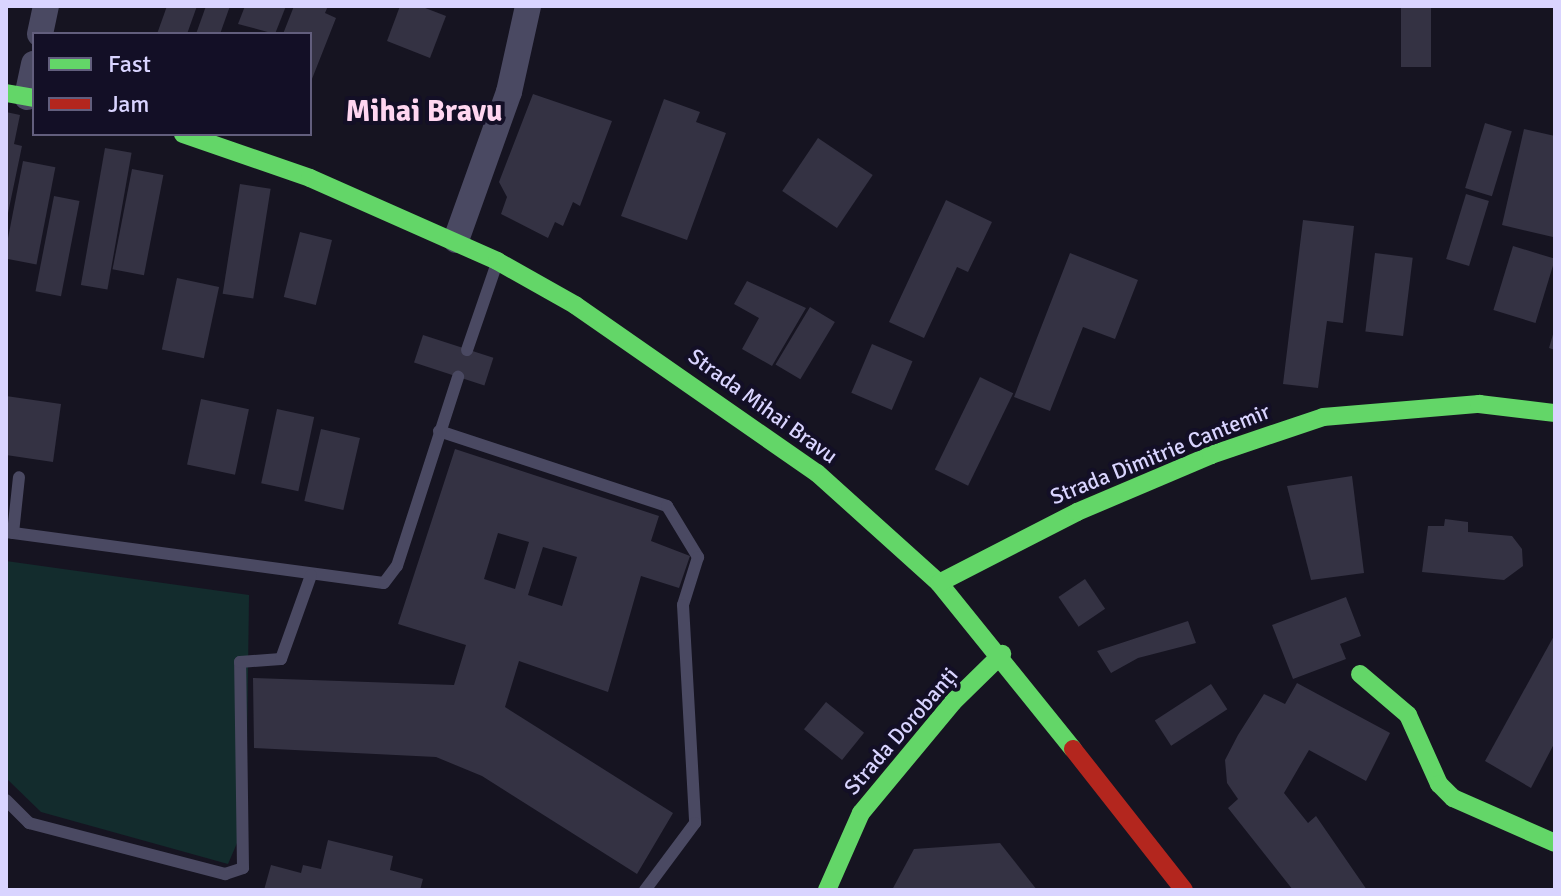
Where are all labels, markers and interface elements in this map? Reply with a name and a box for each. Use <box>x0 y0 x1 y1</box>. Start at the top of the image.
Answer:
legend <box>32 32 312 136</box>
text: Fast <box>108 49 151 79</box>
text: Jam <box>108 89 149 119</box>
district label: Mihai Bravu <box>345 94 503 130</box>
street label: Strada Mihai Bravu <box>683 343 843 469</box>
street label: Strada Dimitrie Cantemir <box>1046 398 1274 510</box>
street label: Strada Dorobanți <box>839 662 963 800</box>

